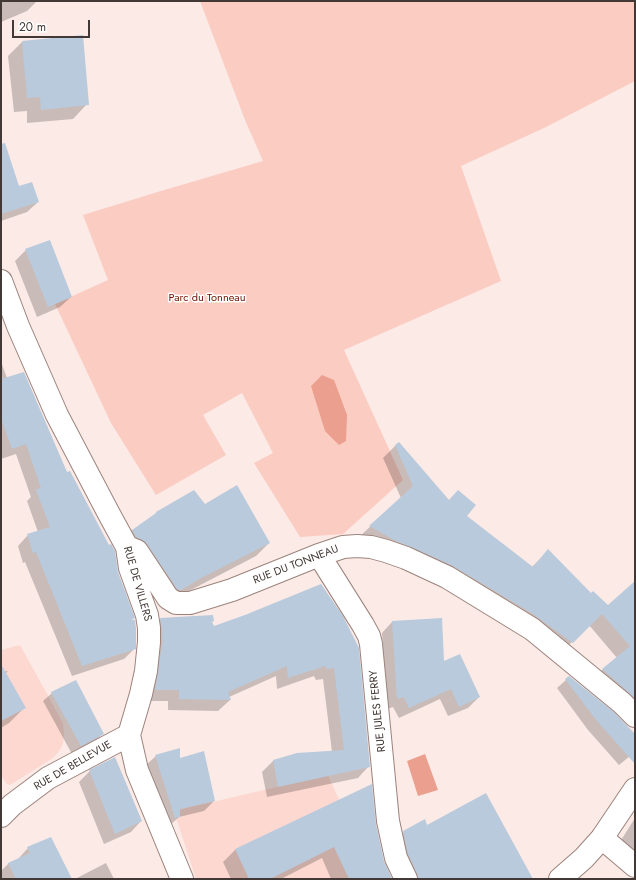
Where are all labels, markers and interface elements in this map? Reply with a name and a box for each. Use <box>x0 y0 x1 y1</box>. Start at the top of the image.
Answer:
scale bar <box>14 12 92 38</box>
text: 20 m <box>19 18 46 36</box>
park label: Parc du Tonneau <box>169 291 245 305</box>
street label: RUE DU TONNEAU <box>251 543 341 587</box>
street label: RUE DE VILLERS <box>120 545 154 623</box>
street label: RUE JULES FERRY <box>367 669 389 753</box>
street label: RUE DE BELLEVUE <box>32 738 114 794</box>

